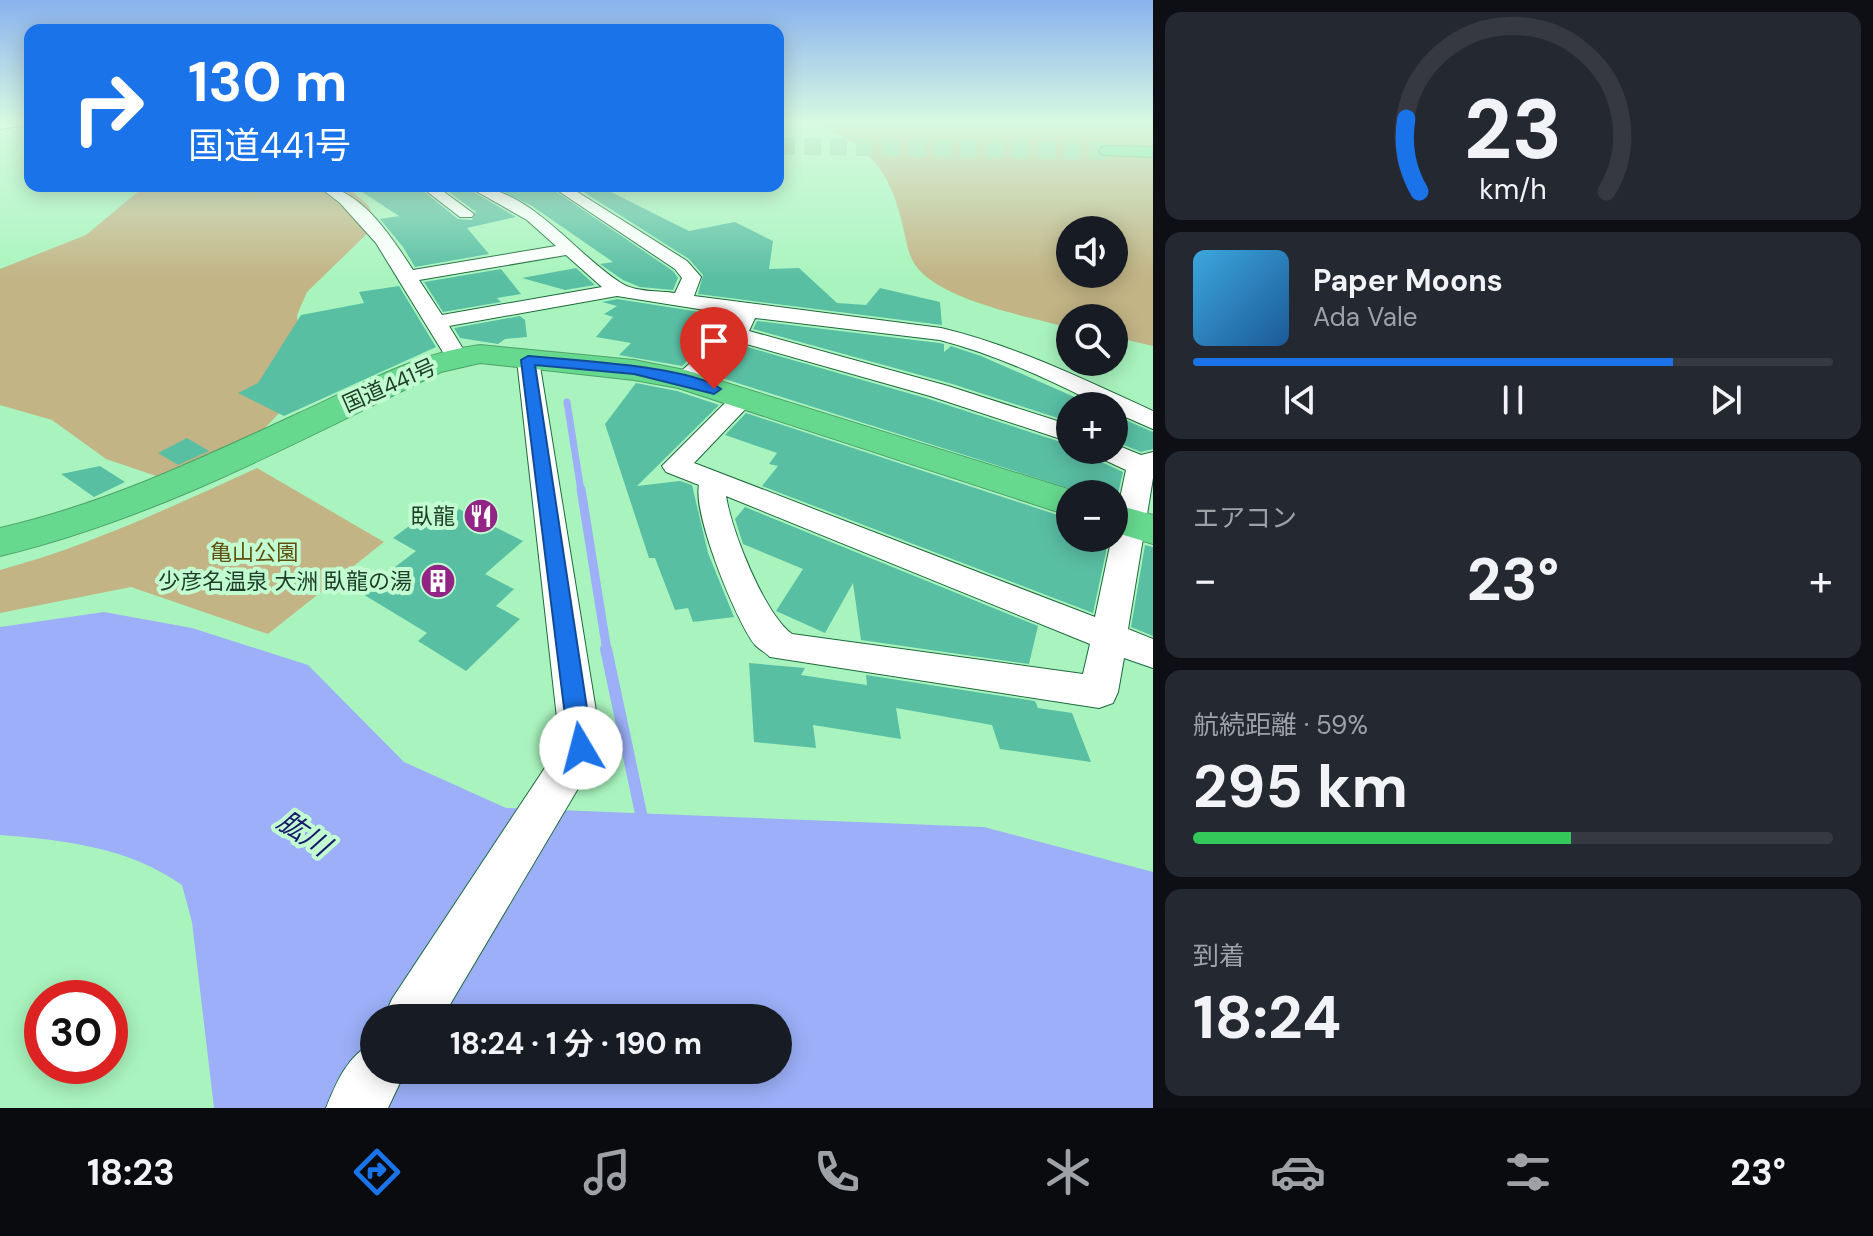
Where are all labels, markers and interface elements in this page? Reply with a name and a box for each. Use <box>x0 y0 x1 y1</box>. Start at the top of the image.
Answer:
text: 130 m <box>188 45 347 118</box>
icon: right <box>56 56 160 160</box>
text: 23 <box>1464 75 1562 184</box>
text: 国道441号 <box>188 122 351 169</box>
text: km/h <box>1479 171 1547 208</box>
map controls <box>1056 216 1128 552</box>
button: sound <box>1056 216 1128 288</box>
text: Paper Moons <box>1313 261 1503 300</box>
text: Ada Vale <box>1313 300 1418 334</box>
button: search <box>1056 304 1128 376</box>
pin <box>680 307 748 389</box>
icon: arrive <box>692 319 736 363</box>
street label: 国道441号 <box>338 352 441 419</box>
icon: previous <box>1278 378 1322 422</box>
icon: pause <box>1491 378 1535 422</box>
icon: next <box>1704 378 1748 422</box>
button: + <box>1056 392 1128 464</box>
button: − <box>1056 480 1128 552</box>
restaurant icon: 臥龍 <box>462 497 500 535</box>
text: エアコン <box>1193 501 1297 535</box>
place label: 臥龍 <box>411 502 455 531</box>
park label: 亀山公園 <box>210 538 298 567</box>
text: 23° <box>1467 540 1559 619</box>
text: − <box>1193 551 1217 609</box>
text: + <box>1809 551 1833 609</box>
building icon: 少彦名温泉 大洲 臥龍の湯 <box>419 562 457 600</box>
place label: 少彦名温泉 大洲 臥龍の湯 <box>158 567 412 596</box>
position arrow <box>539 706 623 790</box>
text: 航続距離 · 59% <box>1193 708 1368 742</box>
text: 295 km <box>1193 747 1408 826</box>
water label: 肱川 <box>270 802 340 866</box>
text: 到着 <box>1193 939 1245 973</box>
text: 18:24 <box>1193 978 1341 1057</box>
speed limit sign: 30 <box>24 980 128 1084</box>
text: 18:24 · 1 分 · 190 m <box>450 1024 702 1063</box>
icon: directions <box>349 1144 405 1200</box>
icon: music <box>579 1144 635 1200</box>
icon: phone <box>809 1144 865 1200</box>
icon: climate <box>1040 1144 1096 1200</box>
icon: car <box>1270 1144 1326 1200</box>
icon: filters <box>1500 1144 1556 1200</box>
text: 18:23 <box>87 1149 175 1196</box>
text: 23° <box>1730 1149 1786 1196</box>

